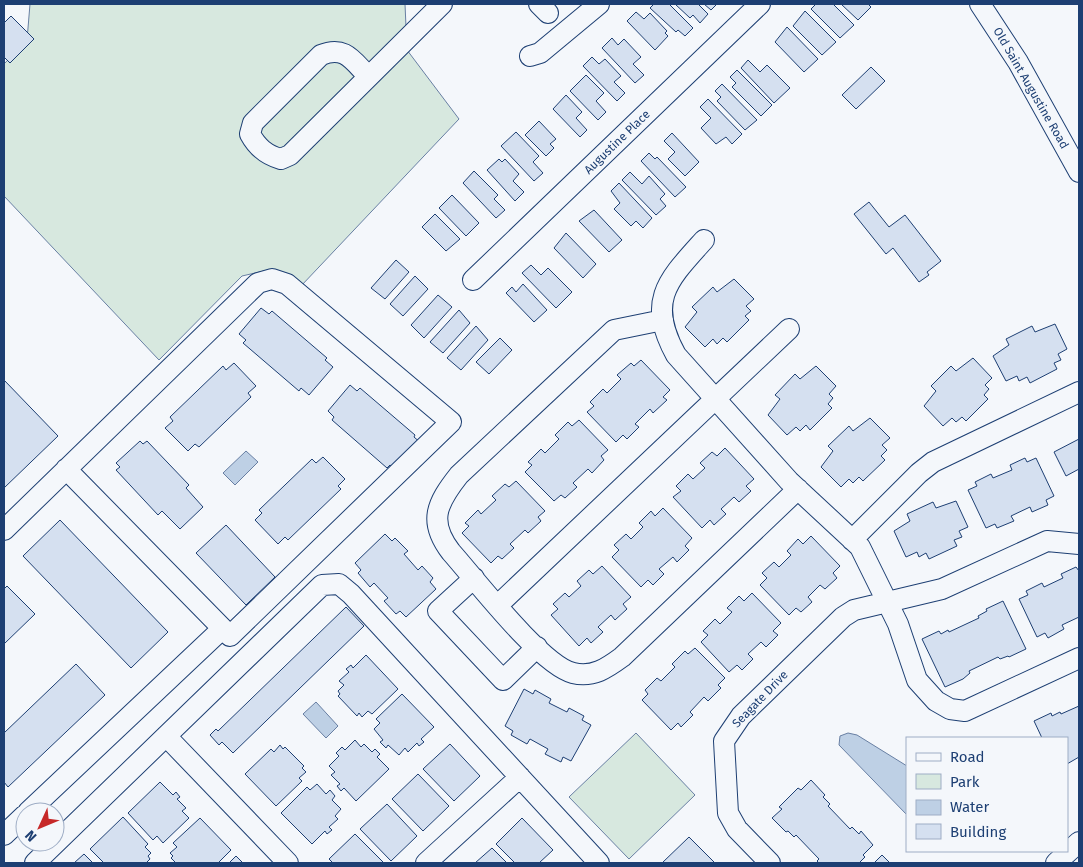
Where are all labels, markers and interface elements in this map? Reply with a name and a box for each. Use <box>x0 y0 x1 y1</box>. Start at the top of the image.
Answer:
street label: Old Saint Augustine Road <box>990 25 1072 151</box>
street label: Augustine Place <box>581 107 653 177</box>
street label: Seagate Drive <box>729 668 791 730</box>
legend <box>906 737 1068 852</box>
text: Road <box>950 748 985 766</box>
text: Park <box>950 773 980 791</box>
text: Water <box>950 798 989 816</box>
north arrow <box>15 802 65 852</box>
text: Building <box>950 823 1006 841</box>
text: N <box>22 826 40 845</box>

